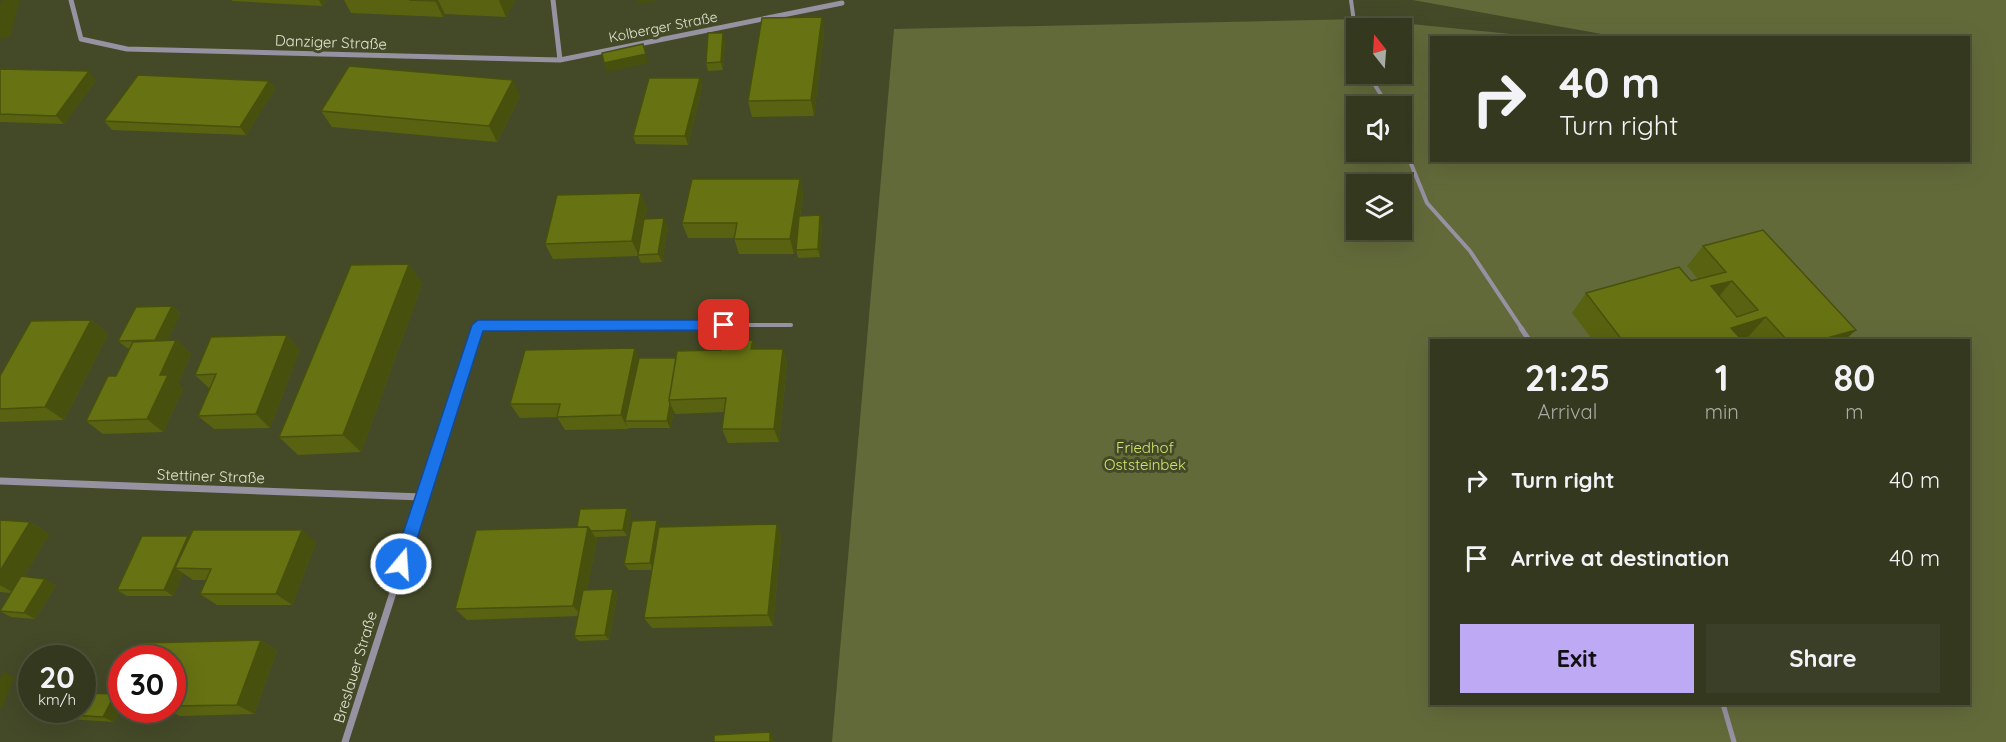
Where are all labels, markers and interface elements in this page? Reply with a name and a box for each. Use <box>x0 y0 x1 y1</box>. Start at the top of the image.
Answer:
street label: Kolberger Straße <box>607 8 719 46</box>
north arrow <box>1346 18 1412 84</box>
map controls <box>1346 18 1412 240</box>
street label: Danziger Straße <box>275 31 387 53</box>
text: 40 m <box>1559 56 1660 109</box>
icon: right <box>1460 60 1538 138</box>
button: sound <box>1346 96 1412 162</box>
text: Turn right <box>1559 108 1678 142</box>
button: layers <box>1346 174 1412 240</box>
pin <box>698 299 749 350</box>
icon: arrive <box>707 308 740 341</box>
text: 21:25 <box>1525 355 1610 400</box>
text: 1 <box>1715 355 1729 400</box>
text: 80 <box>1834 355 1875 400</box>
text: Arrival <box>1537 399 1597 424</box>
text: min <box>1705 399 1739 424</box>
text: m <box>1845 399 1864 424</box>
park label: Friedhof Oststeinbek <box>1104 438 1186 474</box>
icon: right <box>1460 464 1493 497</box>
street label: Stettiner Straße <box>157 465 265 487</box>
text: Turn right <box>1511 466 1615 494</box>
text: 40 m <box>1889 466 1940 494</box>
position arrow <box>369 532 433 596</box>
icon: arrive <box>1460 542 1493 575</box>
text: Arrive at destination <box>1511 544 1729 572</box>
text: 40 m <box>1889 544 1940 572</box>
street label: Breslauer Straße <box>329 609 381 725</box>
button: Exit <box>1460 624 1694 693</box>
button: Share <box>1706 624 1940 693</box>
speed limit sign: 30 <box>108 645 186 723</box>
text: 20 <box>39 658 75 696</box>
text: km/h <box>38 690 76 709</box>

